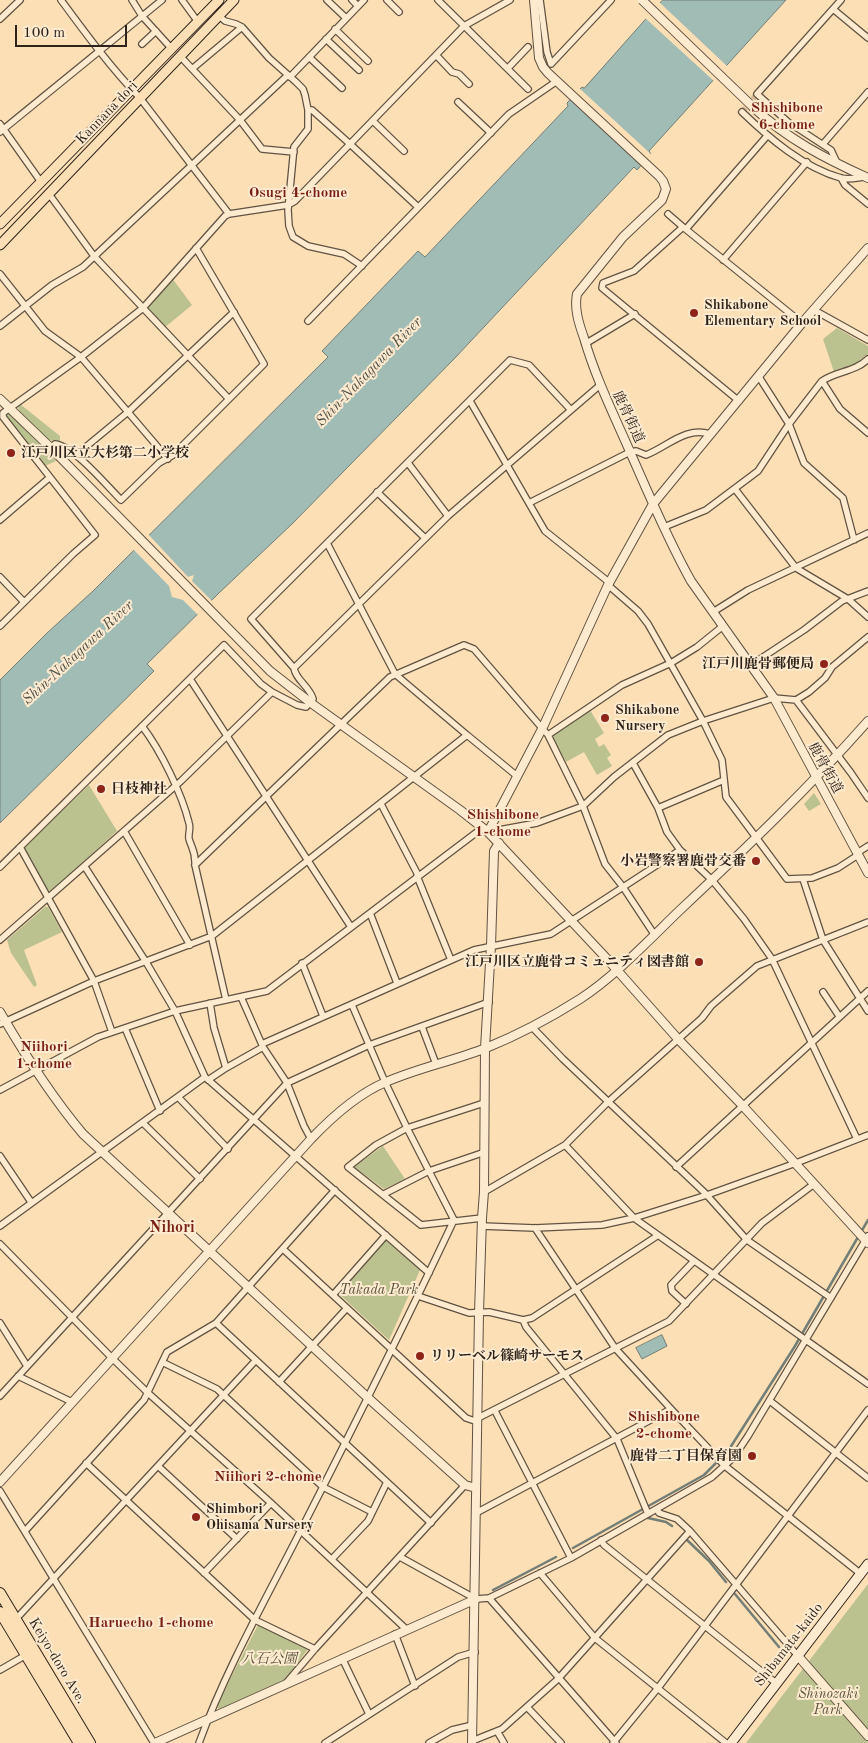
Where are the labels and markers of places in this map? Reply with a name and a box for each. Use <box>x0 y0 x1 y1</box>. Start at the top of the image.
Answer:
place label: Shikabone Elementary School <box>704 297 821 330</box>
marker: Shikabone Elementary School <box>688 307 700 319</box>
place label: 江戸川区立大杉第二小学校 <box>21 445 189 461</box>
marker: 江戸川区立大杉第二小学校 <box>5 447 17 459</box>
place label: 江戸川鹿骨郵便局 <box>702 656 814 672</box>
marker: 江戸川鹿骨郵便局 <box>818 658 830 670</box>
place label: Shikabone Nursery <box>615 702 679 734</box>
marker: Shikabone Nursery <box>599 712 611 724</box>
place label: 日枝神社 <box>111 781 167 797</box>
marker: 日枝神社 <box>95 783 107 795</box>
place label: 小岩警察署鹿骨交番 <box>620 853 746 869</box>
marker: 小岩警察署鹿骨交番 <box>750 855 762 867</box>
place label: 江戸川区立鹿骨コミュニティ図書館 <box>465 954 689 970</box>
marker: 江戸川区立鹿骨コミュニティ図書館 <box>693 956 705 968</box>
place label: リリーベル篠崎サーモス <box>430 1348 584 1364</box>
marker: リリーベル篠崎サーモス <box>414 1350 426 1362</box>
place label: 鹿骨二丁目保育園 <box>630 1448 742 1464</box>
marker: 鹿骨二丁目保育園 <box>746 1450 758 1462</box>
place label: Shimbori Ohisama Nursery <box>206 1501 314 1534</box>
marker: Shimbori Ohisama Nursery <box>190 1511 202 1523</box>

